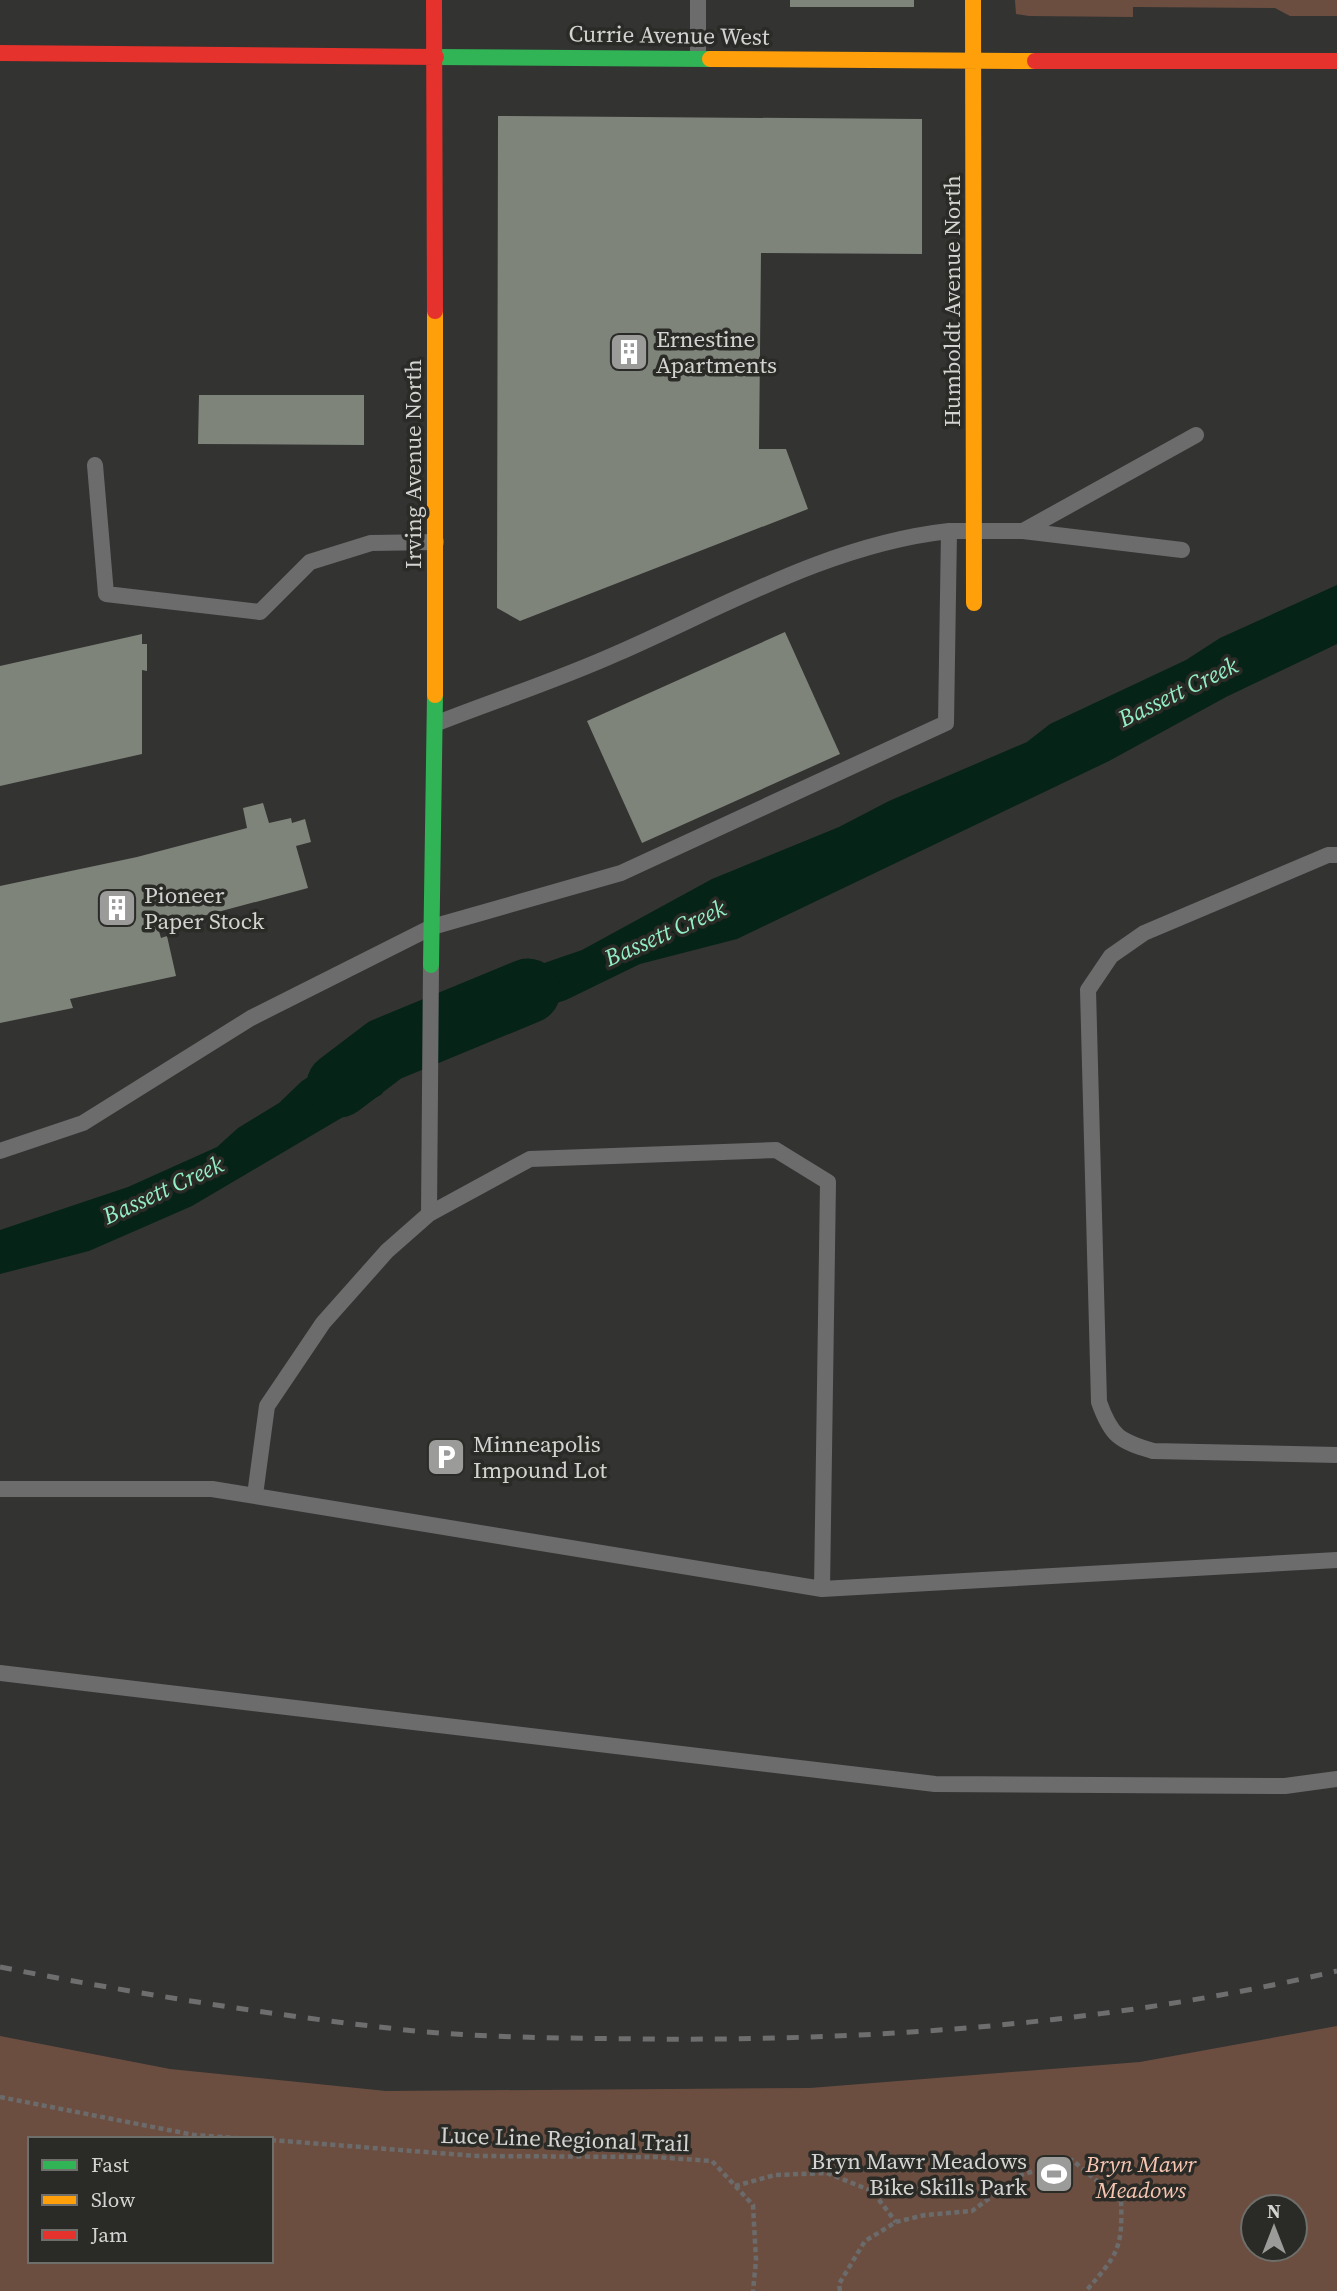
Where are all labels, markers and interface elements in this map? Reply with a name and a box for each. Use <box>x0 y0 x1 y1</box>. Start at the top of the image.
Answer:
street label: Currie Avenue West <box>568 17 770 53</box>
street label: Humboldt Avenue North <box>936 175 968 427</box>
place label: Ernestine Apartments <box>656 323 777 381</box>
building icon: Ernestine Apartments <box>608 331 650 373</box>
street label: Irving Avenue North <box>397 359 429 569</box>
water label: Bassett Creek <box>1111 648 1244 735</box>
place label: Pioneer Paper Stock <box>144 879 265 937</box>
building icon: Pioneer Paper Stock <box>96 887 138 929</box>
water label: Bassett Creek <box>598 891 731 974</box>
water label: Bassett Creek <box>96 1147 229 1232</box>
place label: Minneapolis Impound Lot <box>473 1428 608 1486</box>
parking icon: Minneapolis Impound Lot <box>425 1436 467 1478</box>
street label: Luce Line Regional Trail <box>440 2119 690 2159</box>
legend <box>28 2137 273 2263</box>
place label: Bryn Mawr Meadows Bike Skills Park <box>811 2145 1027 2203</box>
park label: Bryn Mawr Meadows <box>1085 2148 1197 2206</box>
text: Fast <box>91 2150 129 2179</box>
sports icon: Bryn Mawr Meadows Bike Skills Park <box>1033 2153 1075 2195</box>
text: Slow <box>91 2185 135 2214</box>
north arrow <box>1239 2193 1309 2263</box>
text: N <box>1267 2198 1281 2224</box>
text: Jam <box>90 2220 128 2249</box>

